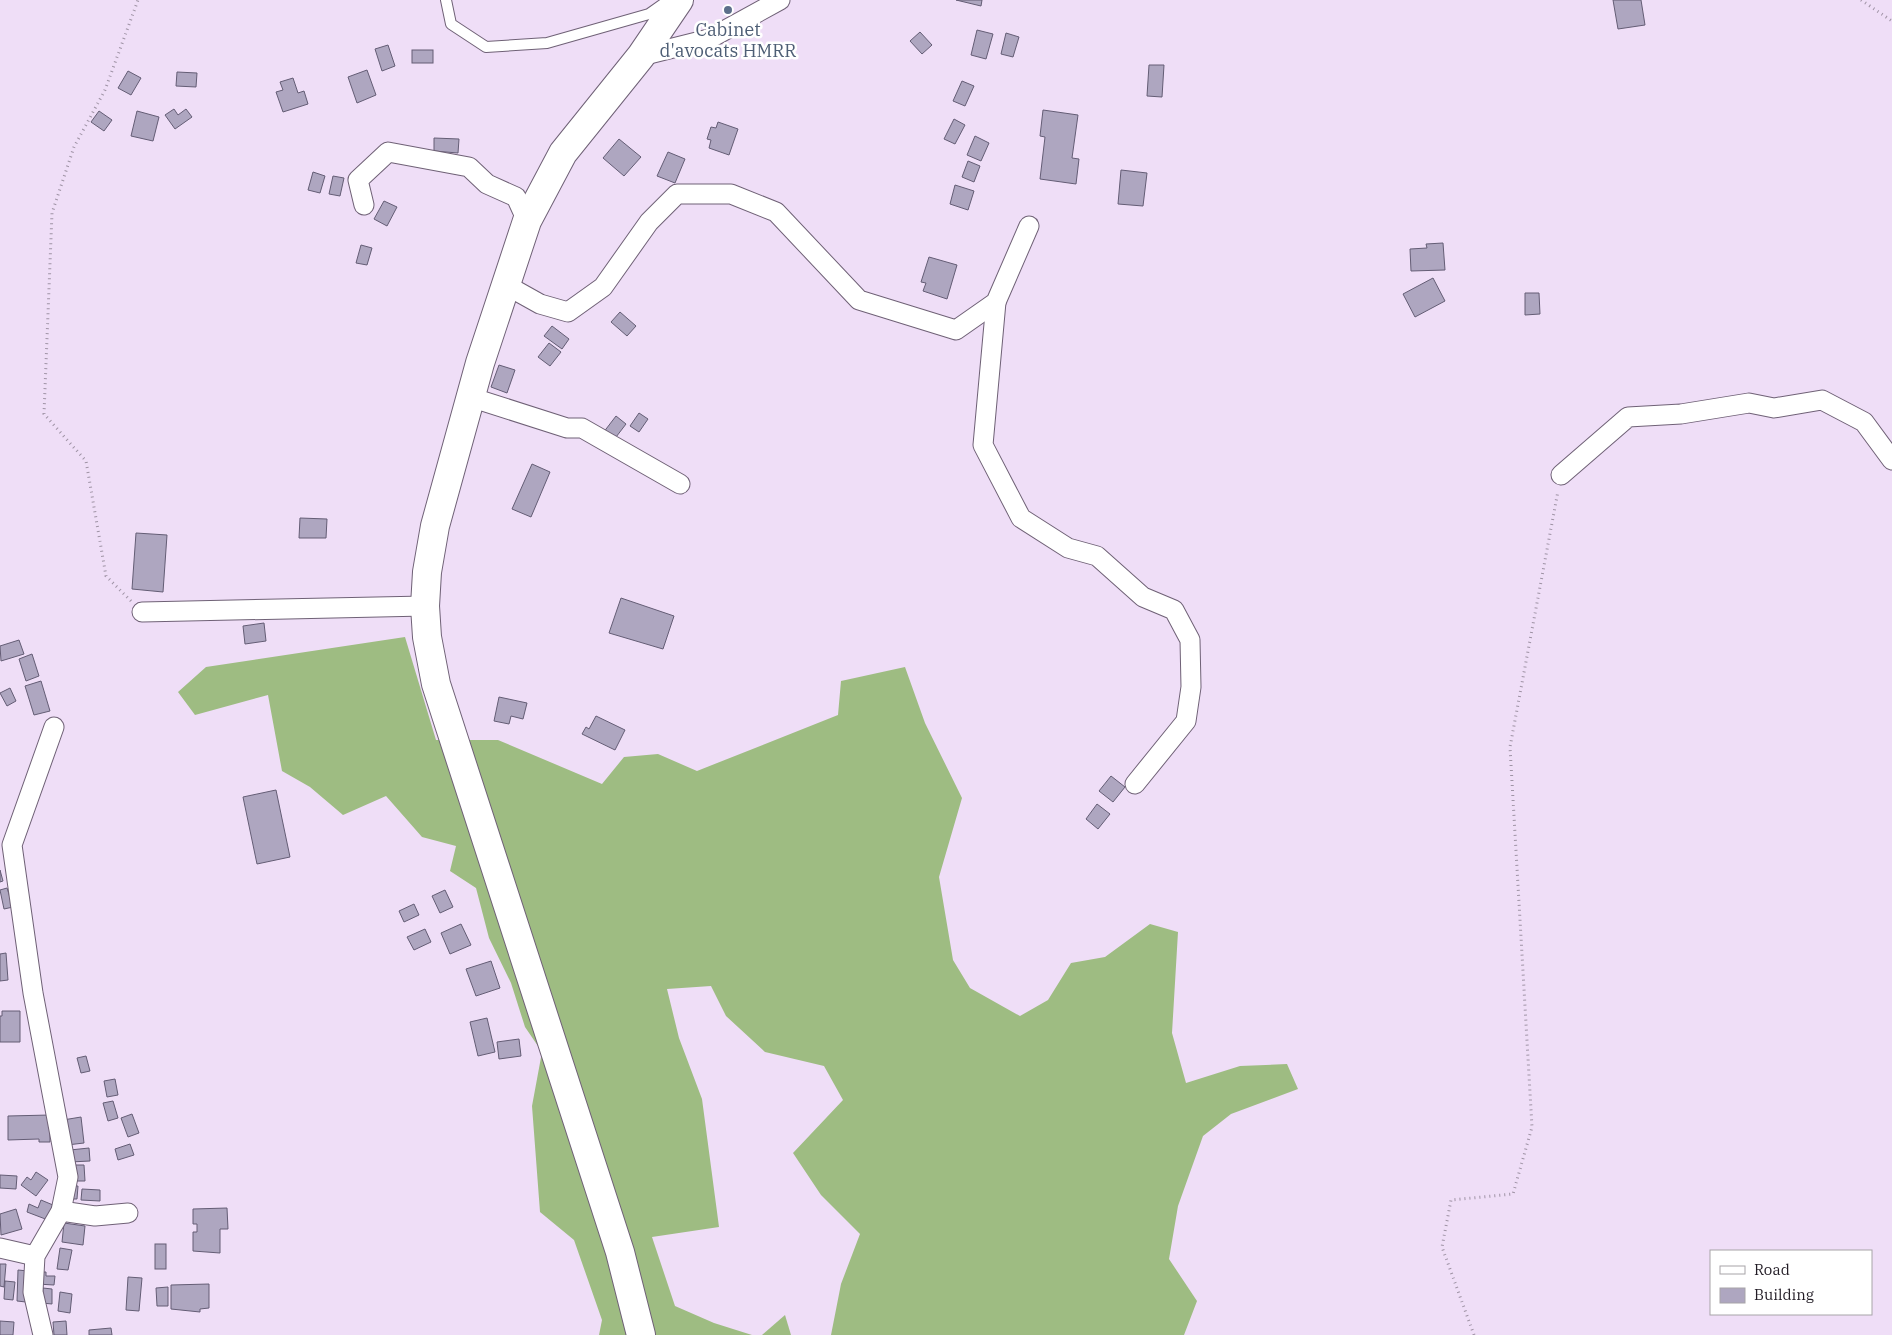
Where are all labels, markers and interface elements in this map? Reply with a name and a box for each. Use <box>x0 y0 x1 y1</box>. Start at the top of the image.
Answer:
marker: Cabinet d'avocats HMRR <box>722 4 734 16</box>
place label: Cabinet d'avocats HMRR <box>660 18 796 62</box>
legend <box>1710 1250 1872 1315</box>
text: Road <box>1754 1260 1790 1279</box>
text: Building <box>1754 1285 1814 1304</box>

